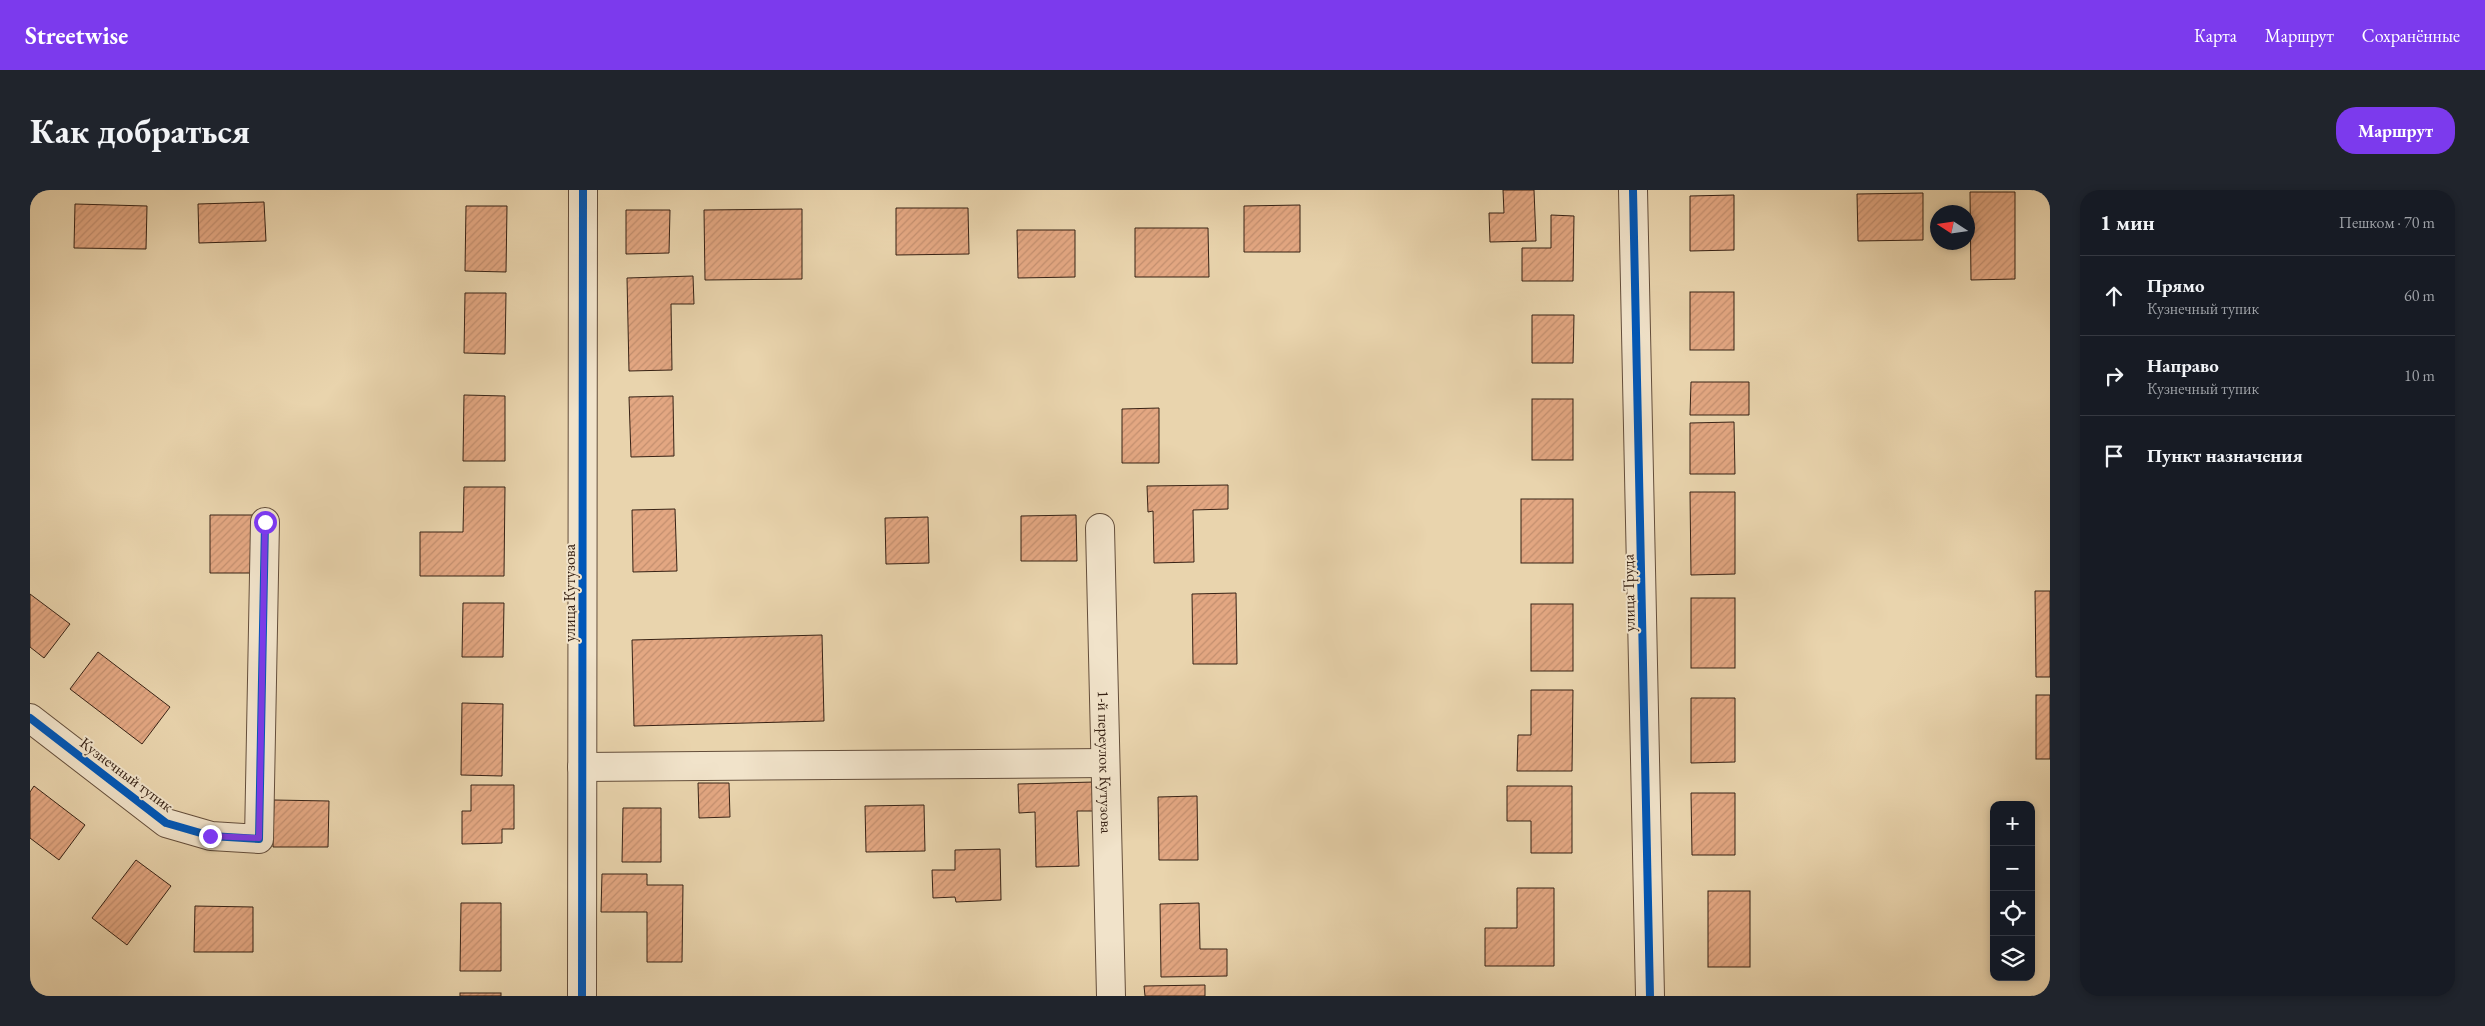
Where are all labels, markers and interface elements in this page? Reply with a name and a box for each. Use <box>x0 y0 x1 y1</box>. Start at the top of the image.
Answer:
text: Streetwise <box>25 20 128 51</box>
text: Карта <box>2194 24 2237 47</box>
text: Маршрут <box>2265 24 2334 47</box>
text: Сохранённые <box>2362 24 2460 47</box>
button: Маршрут <box>2336 107 2455 154</box>
text: Как добраться <box>30 108 250 153</box>
north arrow <box>1930 205 1975 250</box>
text: 1 мин <box>2100 209 2155 236</box>
text: Пешком · 70 m <box>2339 212 2435 233</box>
text: Прямо <box>2147 273 2205 298</box>
icon: ahead <box>2100 282 2128 310</box>
text: 60 m <box>2404 285 2435 306</box>
text: Кузнечный тупик <box>2147 298 2259 319</box>
text: Направо <box>2147 353 2219 378</box>
icon: right <box>2100 362 2128 390</box>
text: 10 m <box>2404 365 2435 386</box>
text: Кузнечный тупик <box>2147 378 2259 399</box>
icon: arrive <box>2100 442 2128 470</box>
text: Пункт назначения <box>2147 443 2303 468</box>
route start <box>254 511 277 534</box>
street label: улица Кутузова <box>559 543 580 642</box>
street label: улица Труда <box>1617 553 1640 632</box>
street label: 1-й переулок Кутузова <box>1093 690 1117 834</box>
street label: Кузнечный тупик <box>76 732 178 817</box>
map controls <box>1990 801 2035 981</box>
button: + <box>1990 801 2035 846</box>
route end <box>199 825 222 848</box>
button: − <box>1990 846 2035 891</box>
button: locate <box>1990 891 2035 936</box>
button: layers <box>1990 936 2035 981</box>

